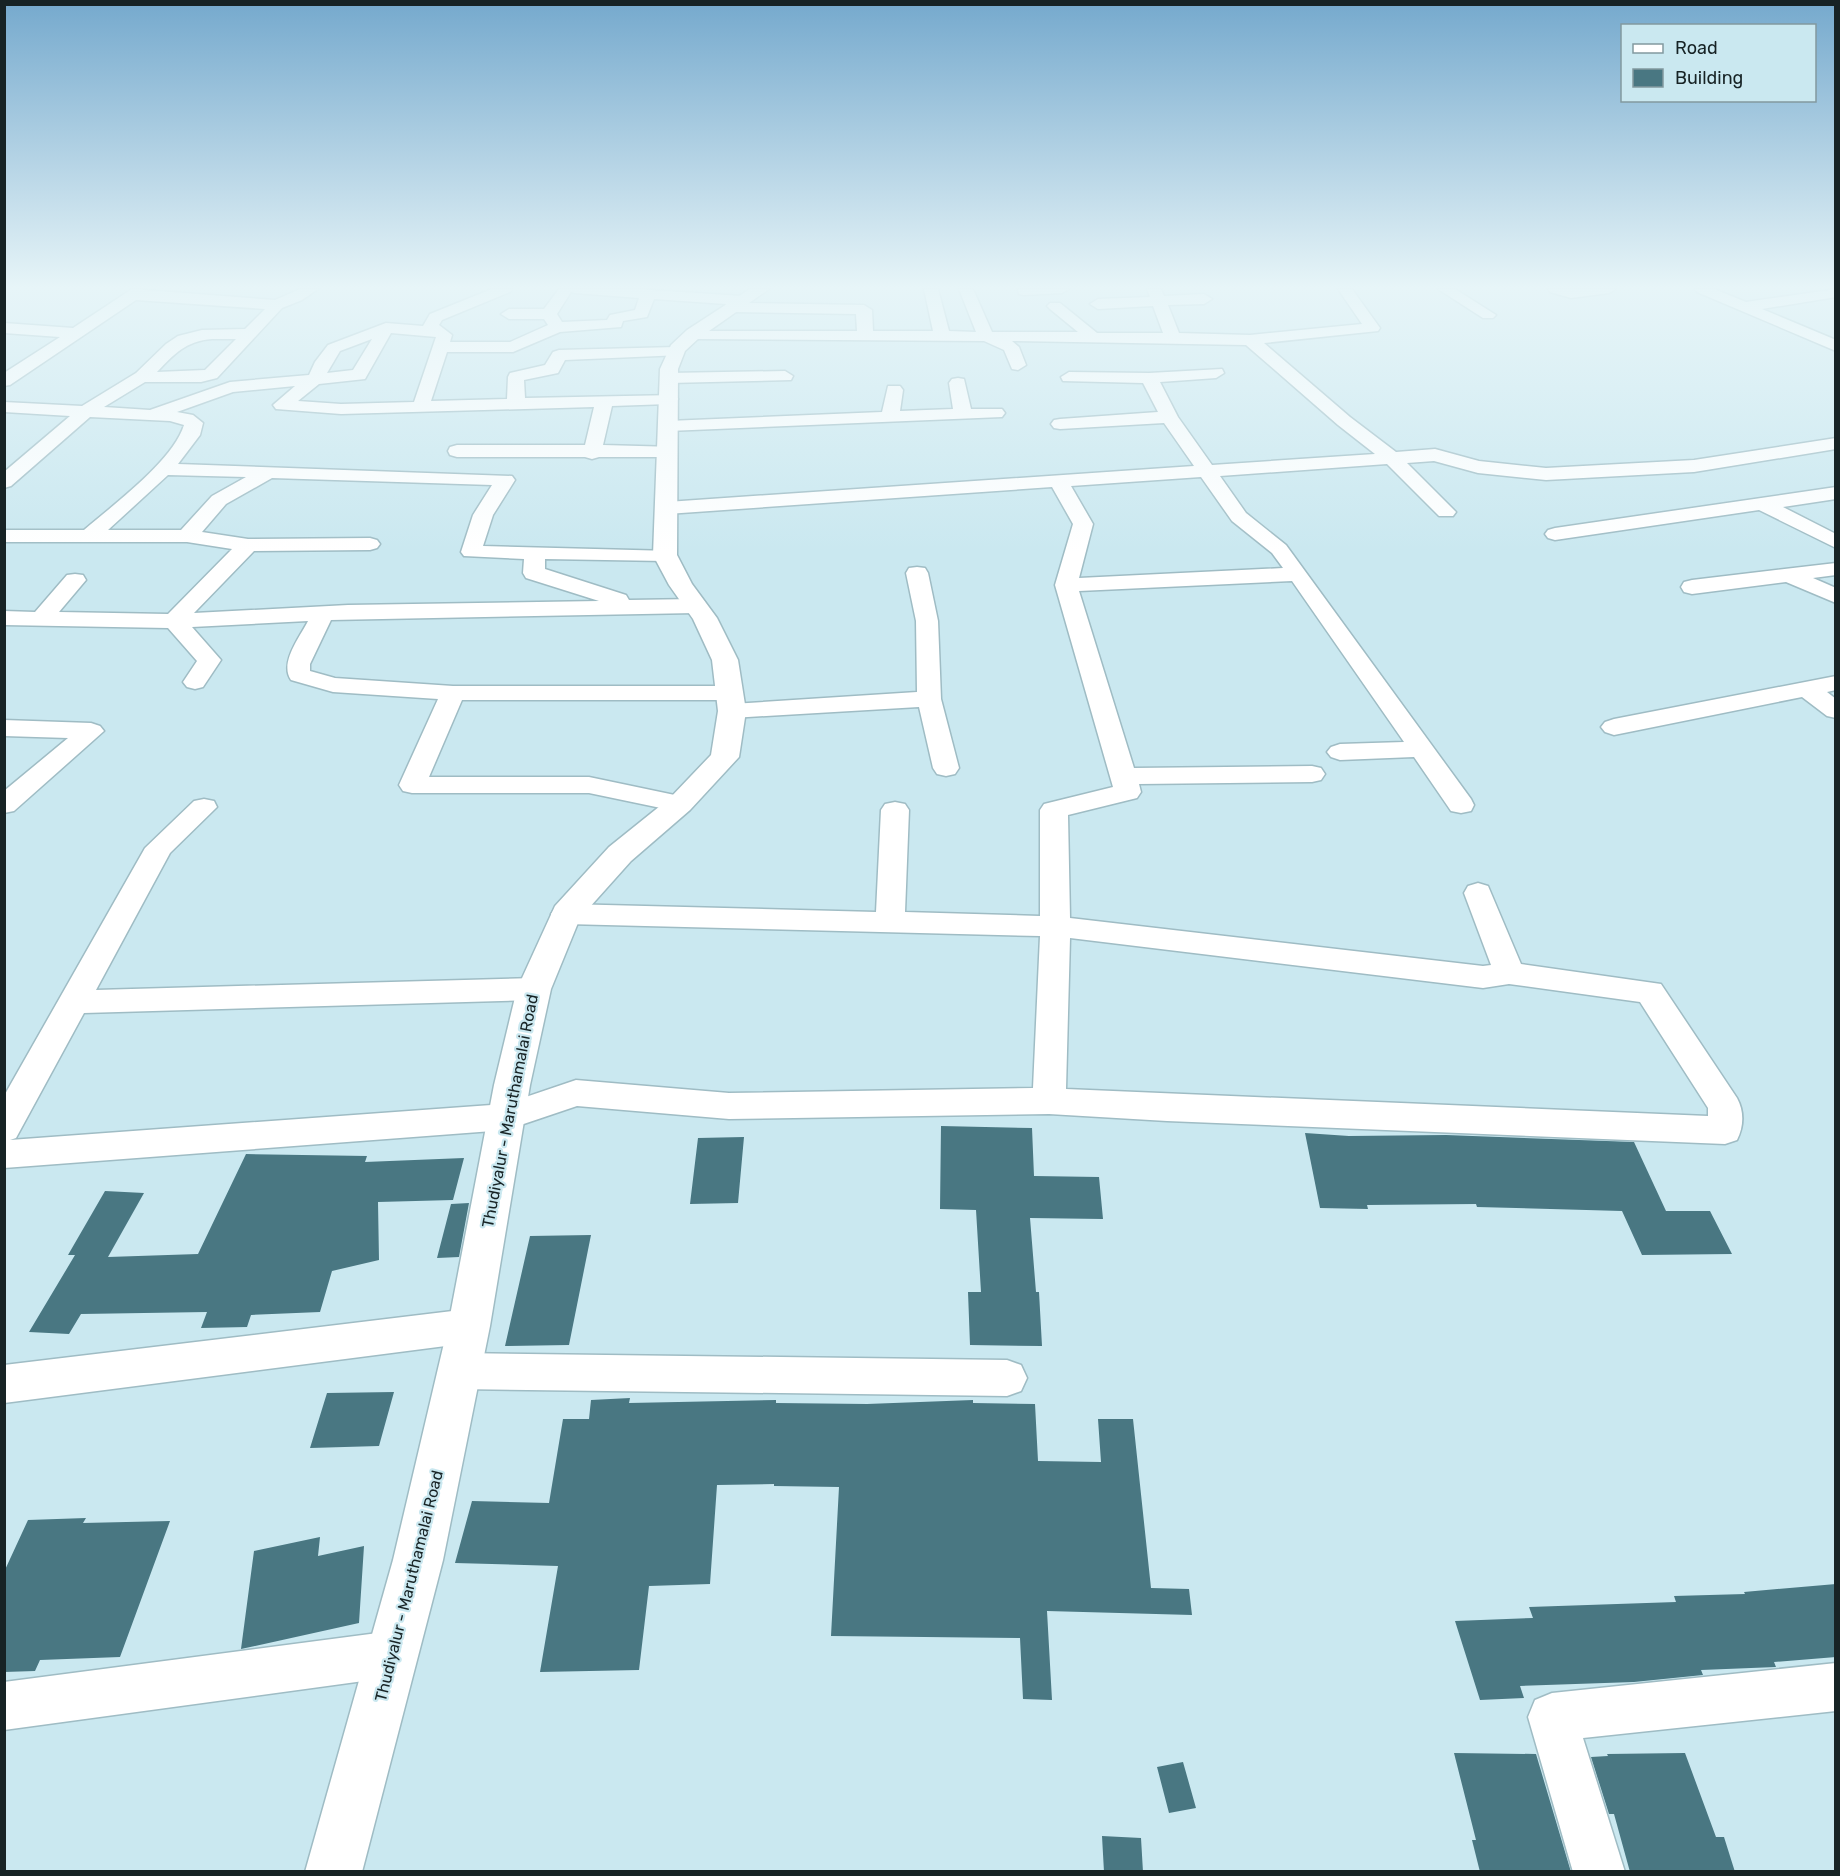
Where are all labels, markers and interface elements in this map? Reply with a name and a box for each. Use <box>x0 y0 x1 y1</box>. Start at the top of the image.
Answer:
legend <box>1621 24 1816 102</box>
text: Road <box>1675 37 1718 59</box>
text: Building <box>1675 67 1743 89</box>
street label: Thudiyalur - Maruthamalai Road <box>478 993 542 1229</box>
street label: Thudiyalur - Maruthamalai Road <box>371 1469 447 1703</box>

